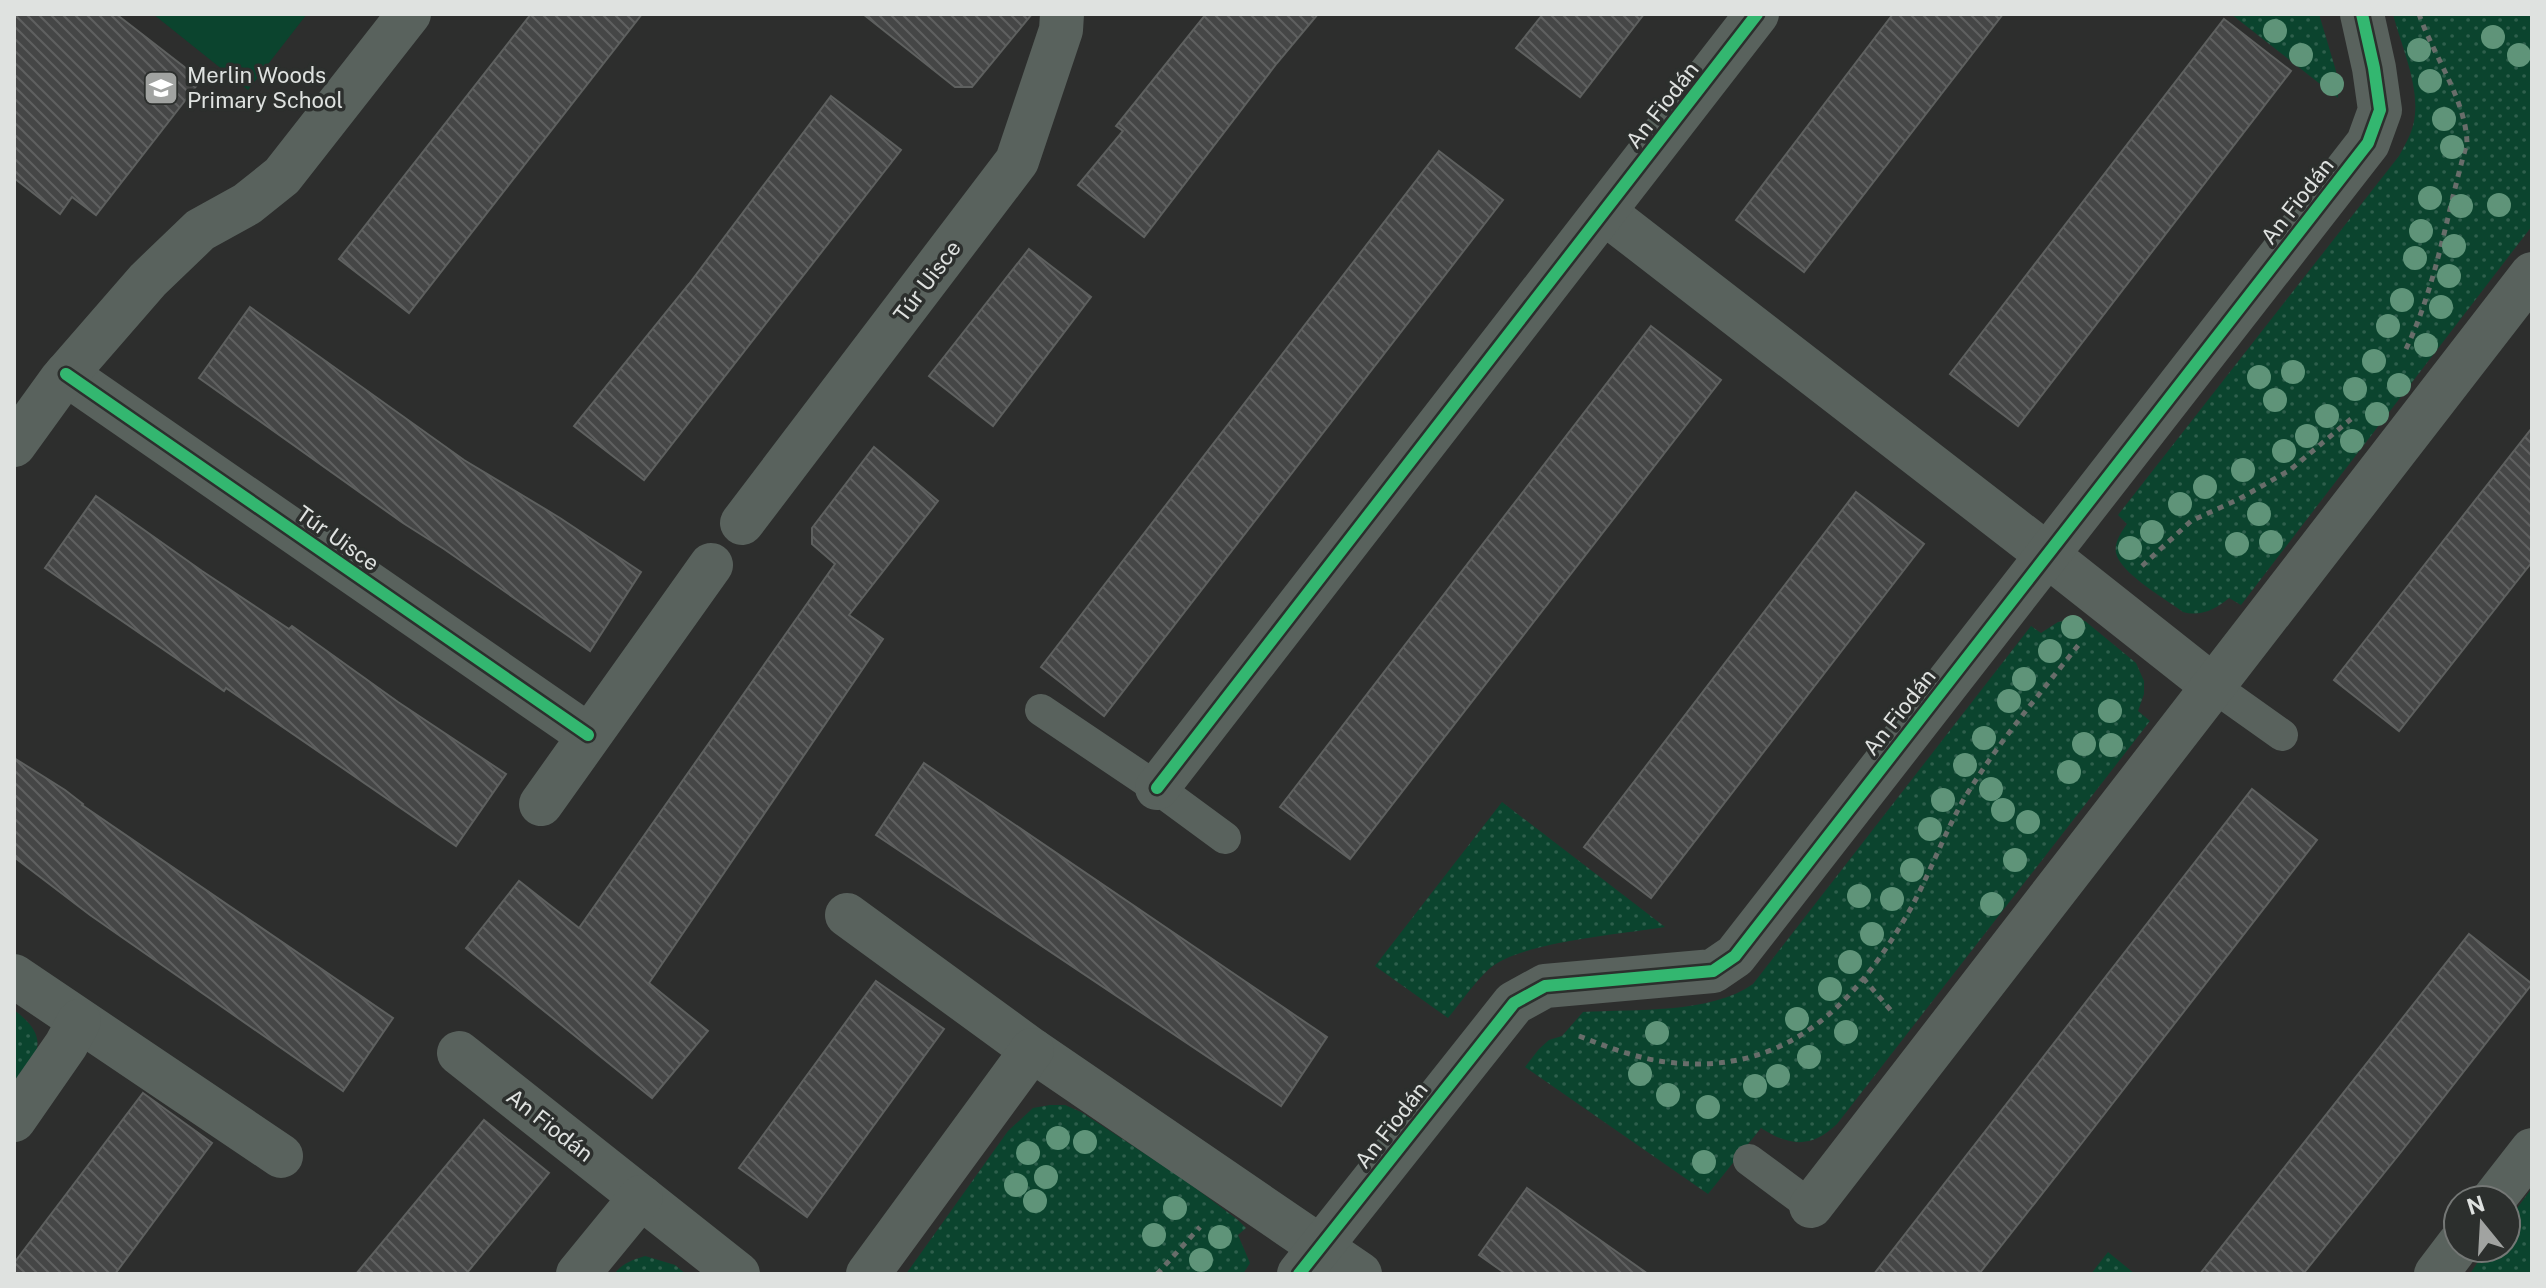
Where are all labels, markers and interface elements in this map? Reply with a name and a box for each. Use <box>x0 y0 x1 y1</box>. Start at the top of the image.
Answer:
street label: An Fiodán <box>1620 57 1704 153</box>
place label: Merlin Woods Primary School <box>187 62 343 113</box>
school or university icon: Merlin Woods Primary School <box>142 69 180 107</box>
street label: An Fiodán <box>2255 153 2339 249</box>
street label: Túr Uisce <box>888 235 966 327</box>
street label: Túr Uisce <box>292 500 384 576</box>
street label: An Fiodán <box>1857 664 1941 760</box>
street label: An Fiodán <box>1349 1077 1433 1173</box>
street label: An Fiodán <box>502 1083 598 1167</box>
north arrow <box>2442 1184 2522 1264</box>
text: N <box>2464 1190 2488 1220</box>

